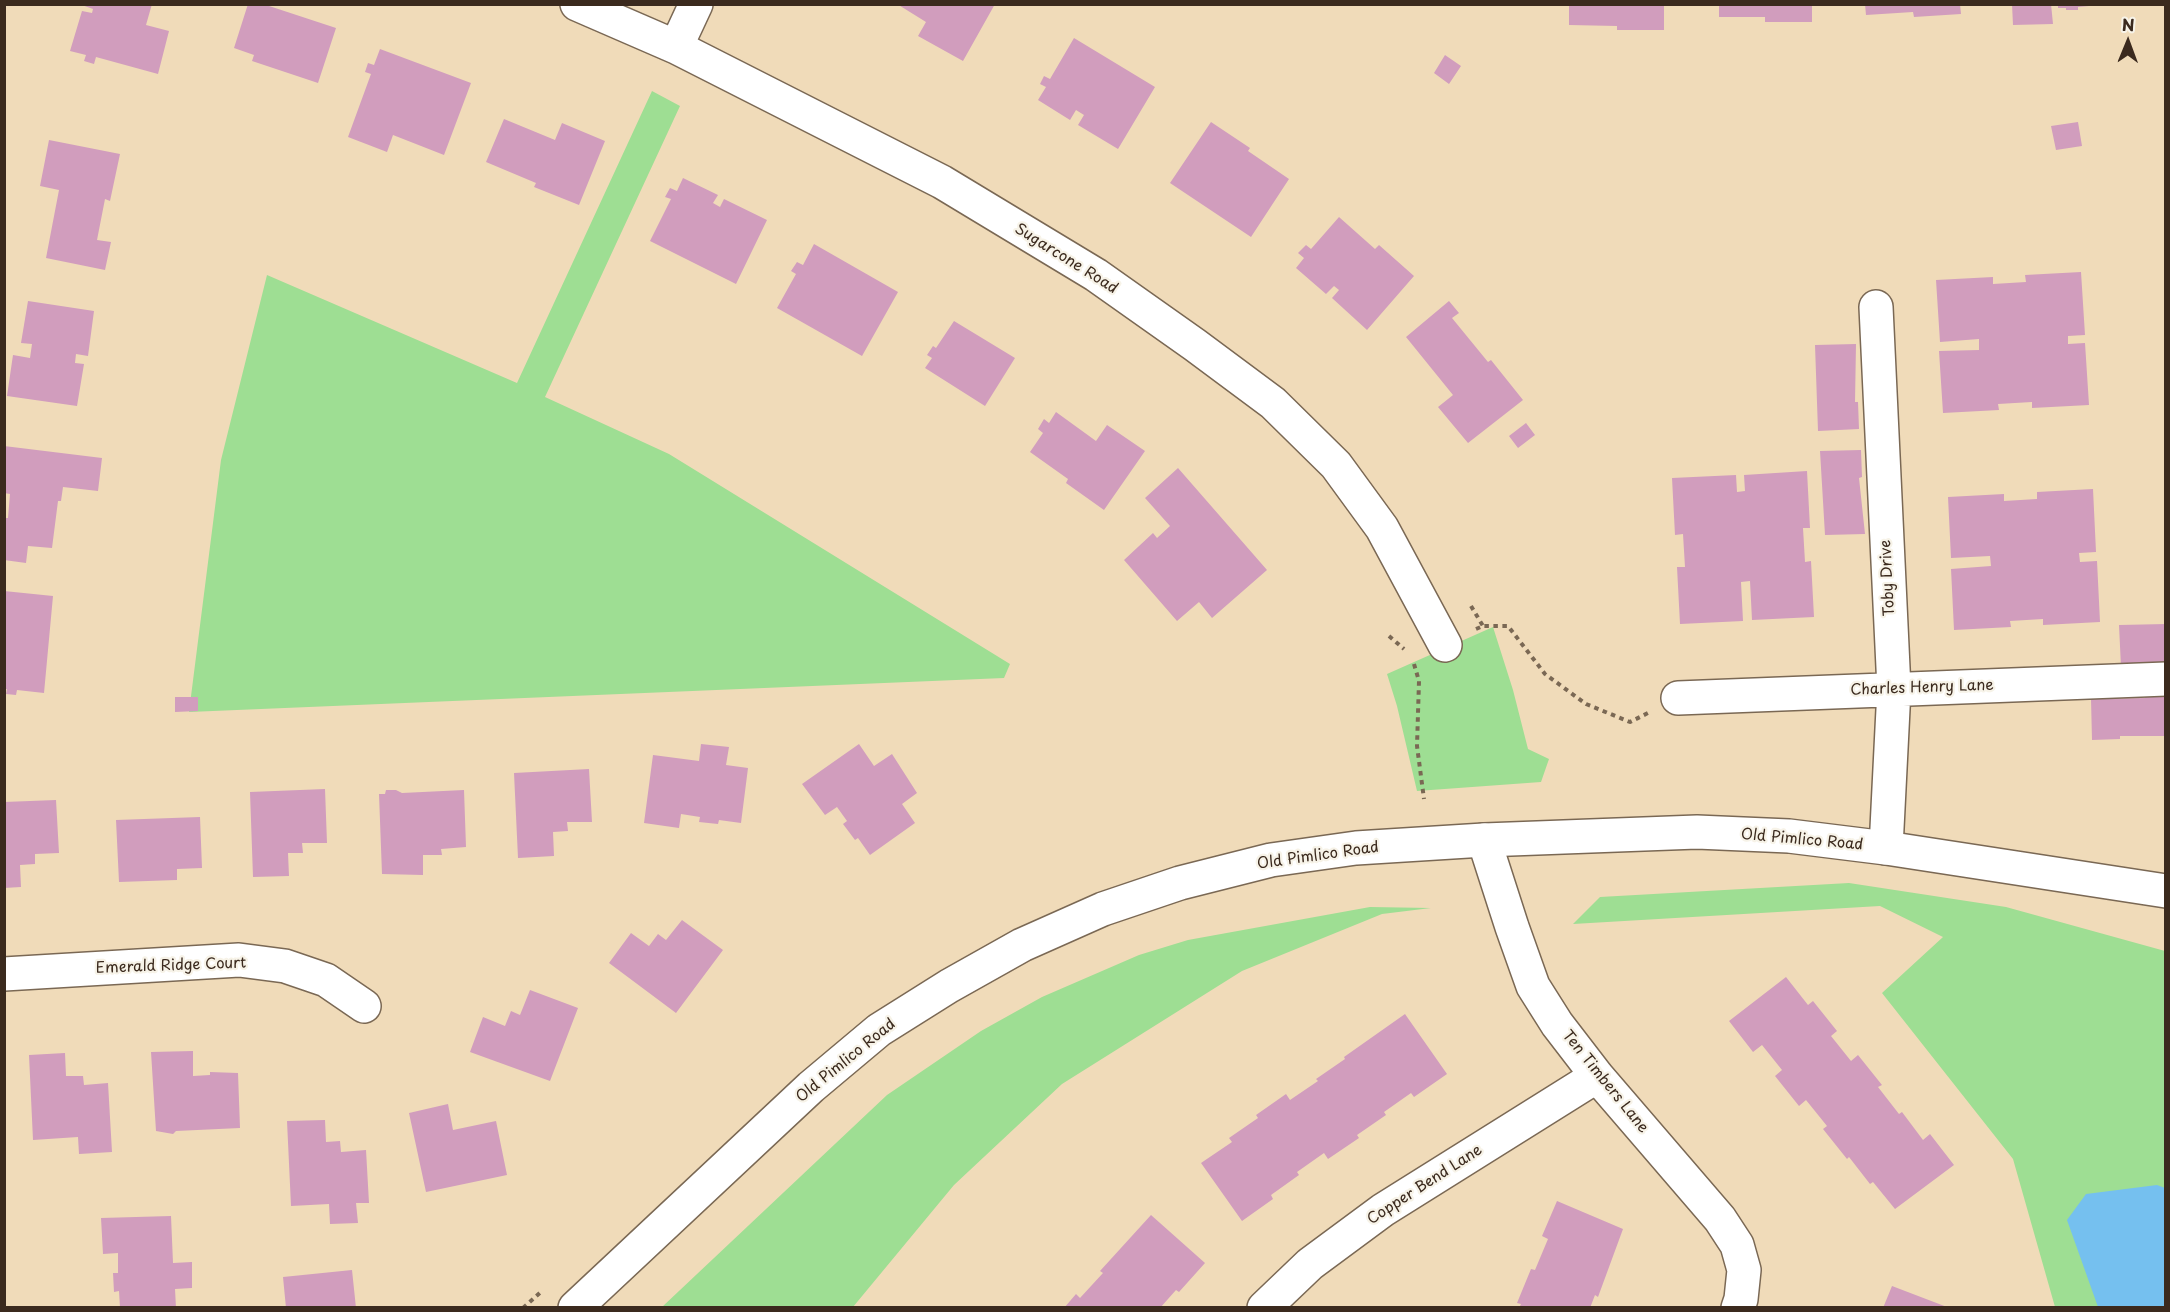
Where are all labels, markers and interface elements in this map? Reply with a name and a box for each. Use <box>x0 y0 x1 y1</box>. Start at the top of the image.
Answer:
north arrow <box>2098 12 2158 72</box>
text: N <box>2122 12 2135 36</box>
street label: Sugarcone Road <box>1011 220 1121 298</box>
street label: Toby Drive <box>1877 539 1899 617</box>
street label: Charles Henry Lane <box>1850 677 1994 699</box>
street label: Old Pimlico Road <box>1740 826 1864 854</box>
street label: Old Pimlico Road <box>1256 839 1380 873</box>
street label: Emerald Ridge Court <box>95 954 247 978</box>
street label: Old Pimlico Road <box>793 1015 899 1107</box>
street label: Ten Timbers Lane <box>1558 1027 1652 1137</box>
street label: Copper Bend Lane <box>1364 1141 1486 1229</box>

